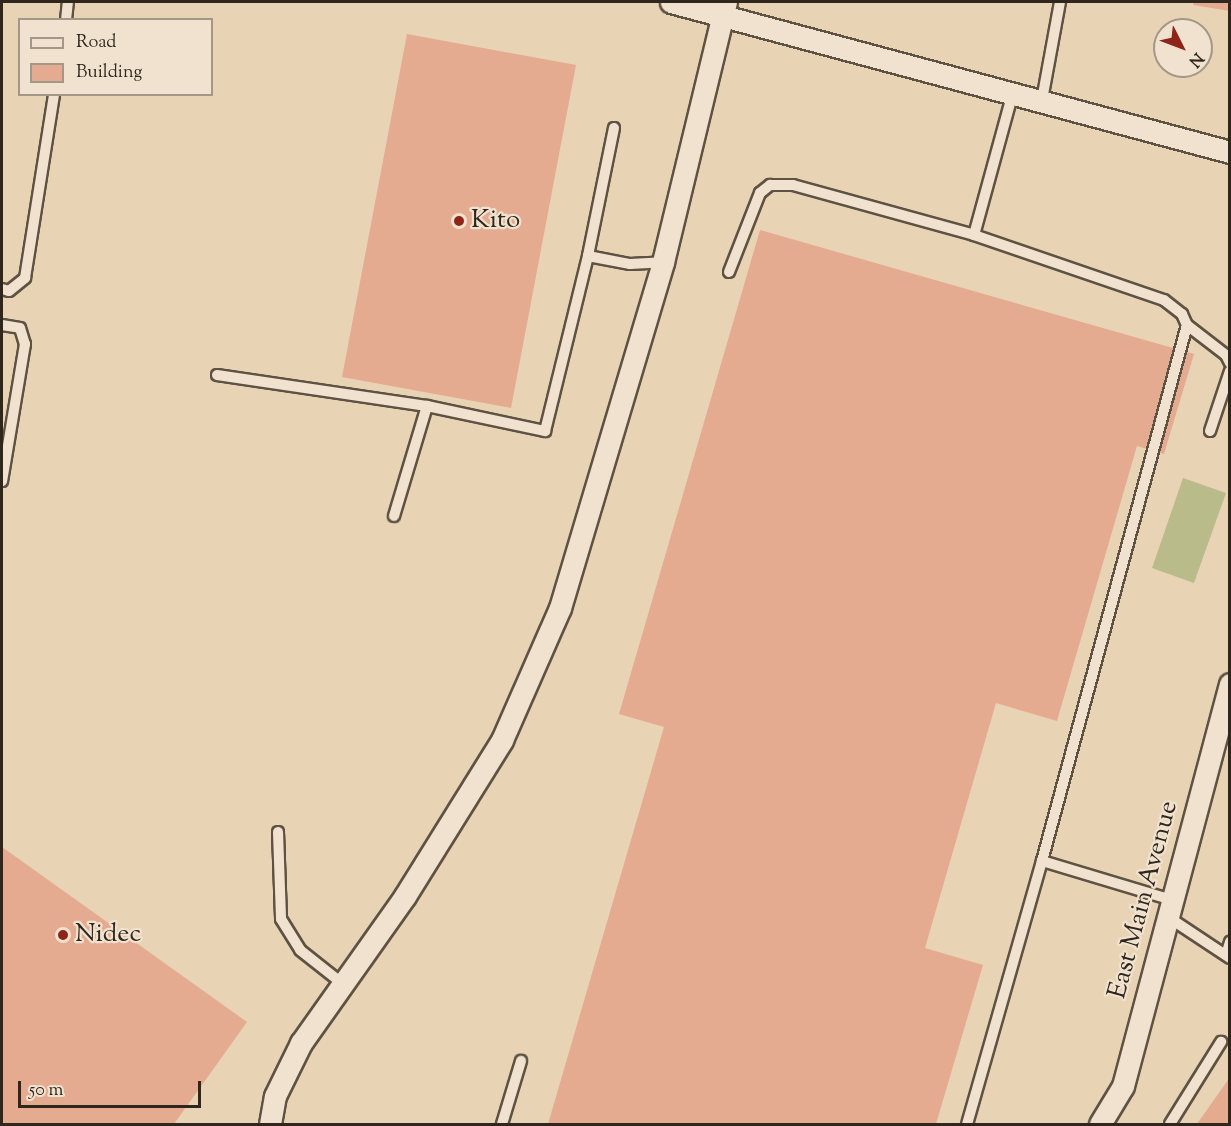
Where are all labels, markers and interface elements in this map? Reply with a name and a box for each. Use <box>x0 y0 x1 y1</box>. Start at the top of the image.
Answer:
legend <box>18 18 213 96</box>
north arrow <box>1153 18 1213 78</box>
text: Road <box>76 30 116 56</box>
text: N <box>1182 47 1208 71</box>
text: Building <box>76 60 142 86</box>
place label: Kito <box>471 205 520 237</box>
marker: Kito <box>452 214 466 228</box>
street label: East Main Avenue <box>1103 798 1185 1002</box>
place label: Nidec <box>75 919 141 951</box>
marker: Nidec <box>56 928 70 942</box>
scale bar <box>21 1069 204 1107</box>
text: 50 m <box>29 1078 63 1104</box>

